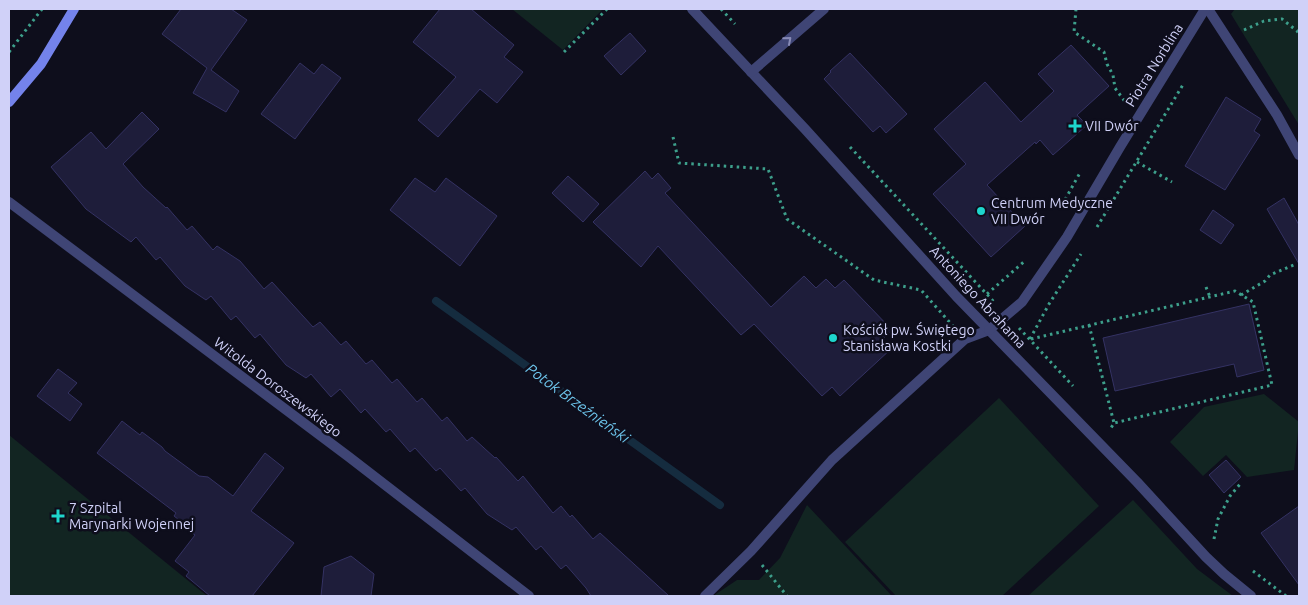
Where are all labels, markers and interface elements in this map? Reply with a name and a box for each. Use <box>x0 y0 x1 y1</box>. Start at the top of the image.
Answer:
street label: Piotra Norblina <box>1122 20 1186 110</box>
one-way arrow <box>782 37 791 46</box>
place label: VII Dwór <box>1085 118 1139 134</box>
marker: VII Dwór <box>1069 120 1081 132</box>
place label: Centrum Medyczne VII Dwór <box>991 195 1113 227</box>
marker: Centrum Medyczne VII Dwór <box>975 205 987 217</box>
street label: Antoniego Abrahama <box>927 243 1029 351</box>
place label: Kościół pw. Świętego Stanisława Kostki <box>843 321 975 354</box>
marker: Kościół pw. Świętego Stanisława Kostki <box>827 332 839 344</box>
street label: Witolda Doroszewskiego <box>211 334 345 440</box>
water label: Potok Brzeźnieński <box>523 360 634 447</box>
place label: 7 Szpital Marynarki Wojennej <box>69 500 194 532</box>
marker: 7 Szpital Marynarki Wojennej <box>51 509 65 523</box>

